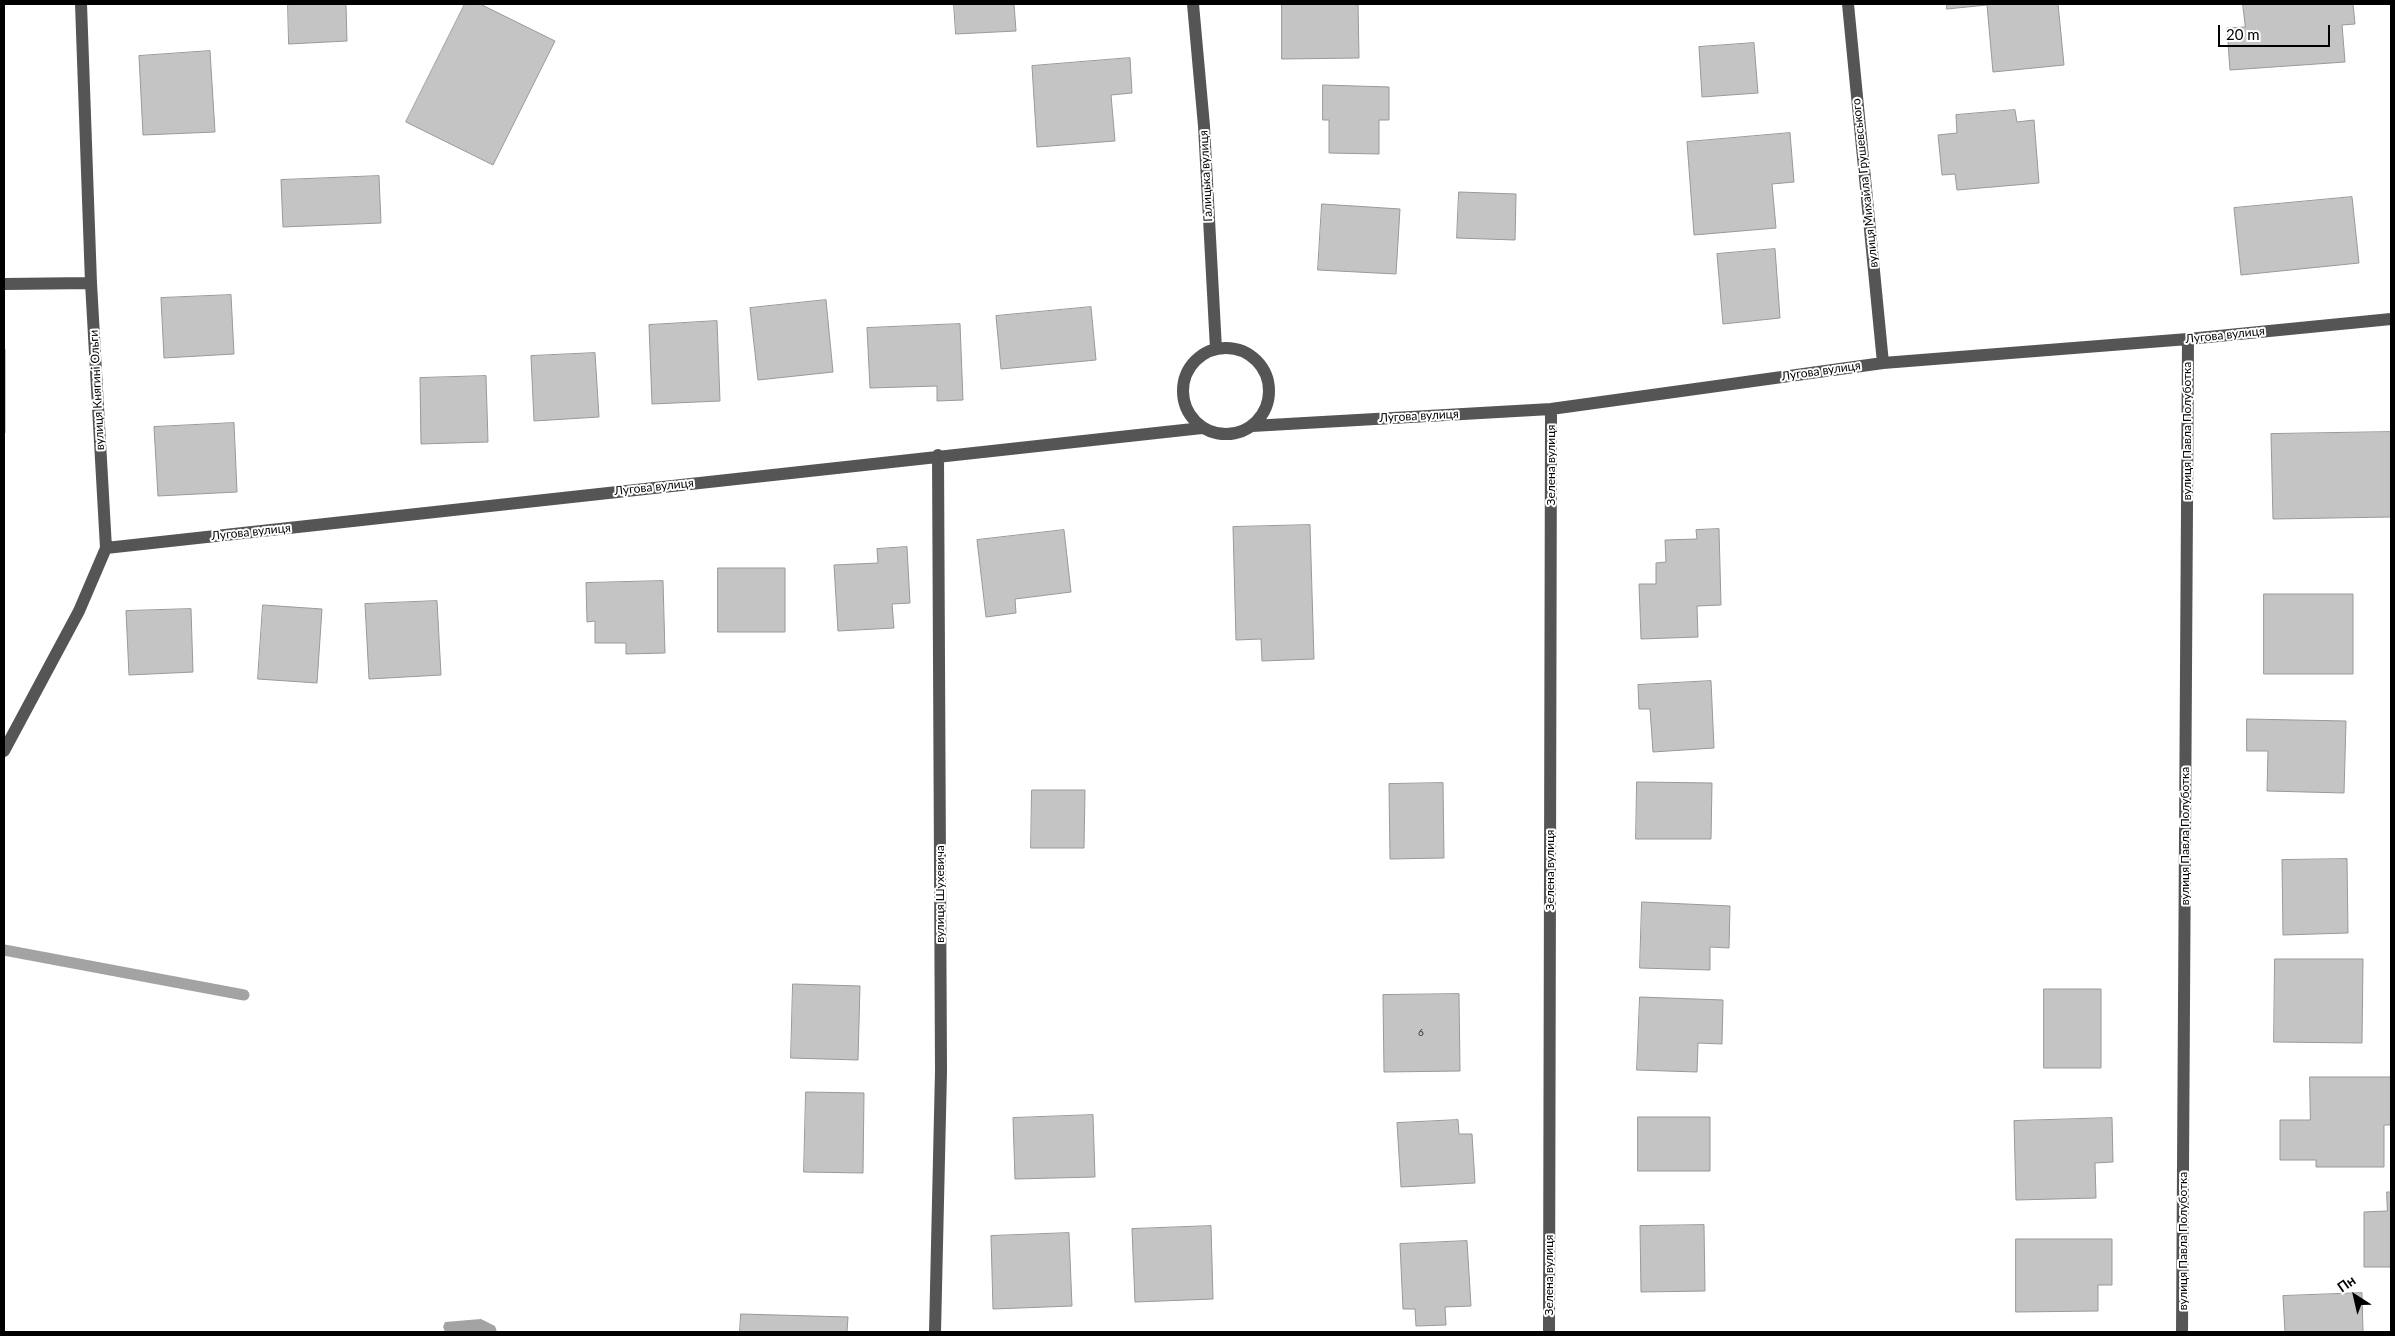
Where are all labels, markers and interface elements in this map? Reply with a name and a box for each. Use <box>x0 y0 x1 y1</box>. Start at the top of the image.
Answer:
scale bar <box>2220 15 2332 47</box>
text: 20 m <box>2226 25 2260 43</box>
street label: вулиця Михайла Грушевського <box>1849 98 1881 268</box>
street label: Галицька вулиця <box>1196 130 1216 222</box>
street label: Лугова вулиця <box>2185 324 2265 346</box>
street label: вулиця Княгині Ольги <box>87 329 107 451</box>
street label: Лугова вулиця <box>1781 358 1861 384</box>
street label: вулиця Павла Полуботка <box>2180 362 2194 500</box>
street label: Лугова вулиця <box>1379 407 1459 425</box>
street label: Зелена вулиця <box>1544 425 1558 505</box>
street label: Лугова вулиця <box>614 476 694 498</box>
street label: Лугова вулиця <box>211 521 291 543</box>
street label: вулиця Павла Полуботка <box>2178 767 2192 905</box>
street label: Зелена вулиця <box>1543 830 1557 910</box>
street label: вулиця Шухевича <box>933 845 947 943</box>
house number: 6 <box>1418 1027 1424 1039</box>
street label: вулиця Павла Полуботка <box>2176 1172 2190 1310</box>
street label: Зелена вулиця <box>1542 1235 1556 1315</box>
north arrow <box>2330 1271 2380 1321</box>
text: Пн <box>2334 1271 2358 1296</box>

